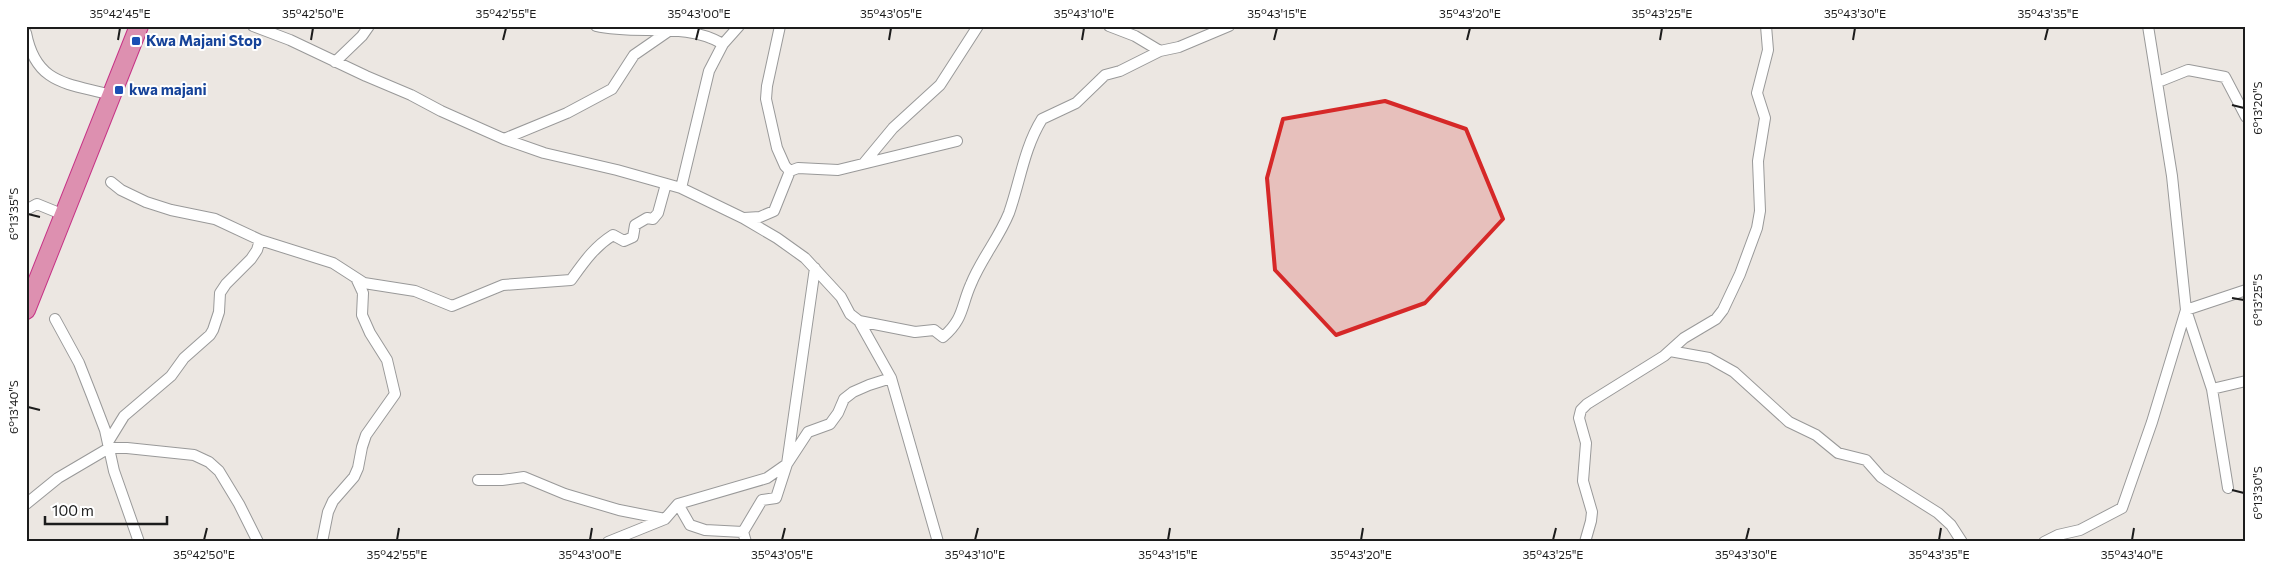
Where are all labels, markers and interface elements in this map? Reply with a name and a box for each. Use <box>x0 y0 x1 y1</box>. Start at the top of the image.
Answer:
text: 35°42'45"E <box>89 6 151 20</box>
text: 35°42'50"E <box>282 6 344 20</box>
text: 35°42'55"E <box>476 6 536 20</box>
text: 35°43'00"E <box>667 6 731 20</box>
text: 35°43'05"E <box>860 6 922 20</box>
text: 35°43'10"E <box>1054 6 1114 20</box>
text: 35°43'15"E <box>1247 6 1307 20</box>
text: 35°43'20"E <box>1439 6 1501 20</box>
text: 35°43'25"E <box>1632 6 1693 20</box>
text: 35°43'30"E <box>1824 6 1886 20</box>
text: 35°43'35"E <box>2017 6 2079 20</box>
place label: Kwa Majani Stop <box>146 31 262 49</box>
marker: Kwa Majani Stop <box>130 35 142 47</box>
place label: kwa majani <box>129 80 207 98</box>
text: 6°13'20"S <box>2250 81 2264 135</box>
marker: kwa majani <box>113 84 125 96</box>
text: 6°13'35"S <box>6 188 20 240</box>
text: 6°13'25"S <box>2250 274 2264 326</box>
text: 6°13'40"S <box>6 380 20 434</box>
text: 6°13'30"S <box>2250 466 2264 520</box>
scale bar <box>45 493 168 525</box>
text: 100 m <box>52 501 94 519</box>
text: 35°42'50"E <box>173 547 235 561</box>
text: 35°42'55"E <box>367 547 427 561</box>
text: 35°43'00"E <box>558 547 622 561</box>
text: 35°43'05"E <box>751 547 813 561</box>
text: 35°43'10"E <box>945 547 1005 561</box>
text: 35°43'15"E <box>1138 547 1198 561</box>
text: 35°43'20"E <box>1330 547 1392 561</box>
text: 35°43'25"E <box>1523 547 1584 561</box>
text: 35°43'30"E <box>1715 547 1777 561</box>
text: 35°43'35"E <box>1908 547 1970 561</box>
text: 35°43'40"E <box>2101 547 2163 561</box>

